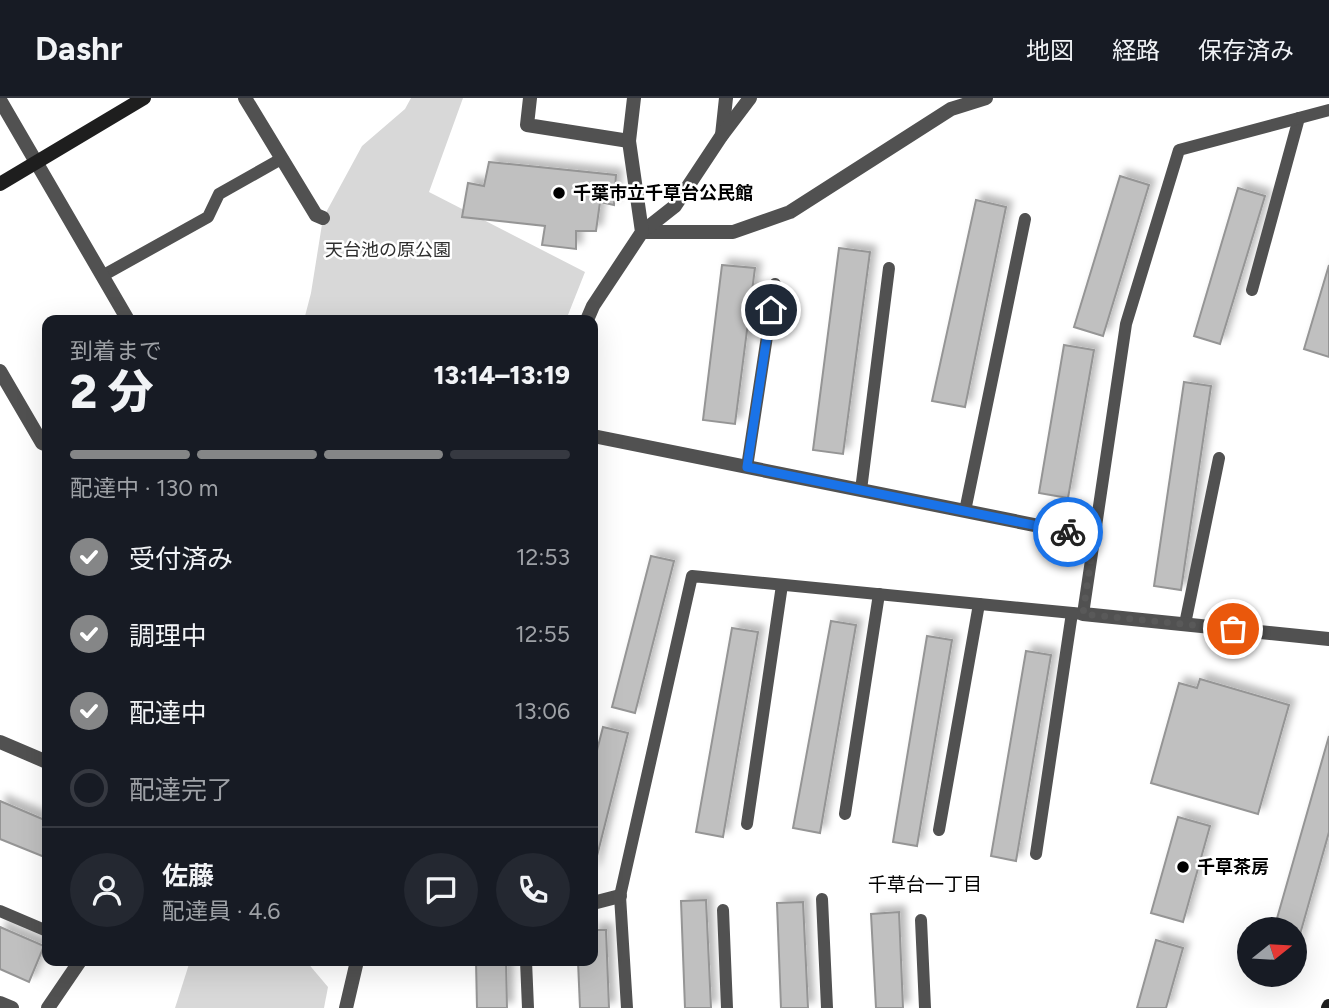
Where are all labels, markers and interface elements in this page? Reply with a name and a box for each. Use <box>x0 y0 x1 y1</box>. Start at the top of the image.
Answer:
text: Dashr <box>35 29 122 68</box>
text: 地図 <box>1026 36 1074 65</box>
text: 経路 <box>1112 36 1160 65</box>
text: 保存済み <box>1198 36 1294 65</box>
place label: 千葉市立千草台公民館 <box>573 182 753 204</box>
marker: 千葉市立千草台公民館 <box>551 185 567 201</box>
park label: 天台池の原公園 <box>325 239 451 261</box>
pin <box>741 280 801 340</box>
icon: home <box>752 291 790 329</box>
text: 到着まで <box>70 337 162 365</box>
text: 13:14–13:19 <box>434 359 570 391</box>
text: 2 分 <box>70 364 154 420</box>
text: 配達中 · 130 m <box>70 474 218 502</box>
courier <box>1033 497 1103 567</box>
icon: bike <box>1049 513 1087 551</box>
icon: check <box>70 538 108 576</box>
text: 受付済み <box>129 543 233 575</box>
text: 12:53 <box>516 543 570 571</box>
pin <box>1203 599 1263 659</box>
icon: bag <box>1214 610 1252 648</box>
icon: check <box>70 615 108 653</box>
text: 調理中 <box>129 620 207 652</box>
text: 12:55 <box>515 620 570 648</box>
icon: check <box>70 692 108 730</box>
text: 配達中 <box>129 697 207 729</box>
text: 13:06 <box>514 697 570 725</box>
text: 配達完了 <box>129 774 233 806</box>
button: person <box>70 853 144 927</box>
button: chat <box>404 853 478 927</box>
button: phone <box>496 853 570 927</box>
place label: 千草茶房 <box>1197 856 1269 878</box>
marker: 千草茶房 <box>1175 859 1191 875</box>
text: 佐藤 <box>162 860 214 892</box>
district label: 千草台一丁目 <box>868 873 982 896</box>
text: 配達員 · 4.6 <box>162 897 280 925</box>
north arrow <box>1237 917 1307 987</box>
map controls <box>1237 917 1307 987</box>

